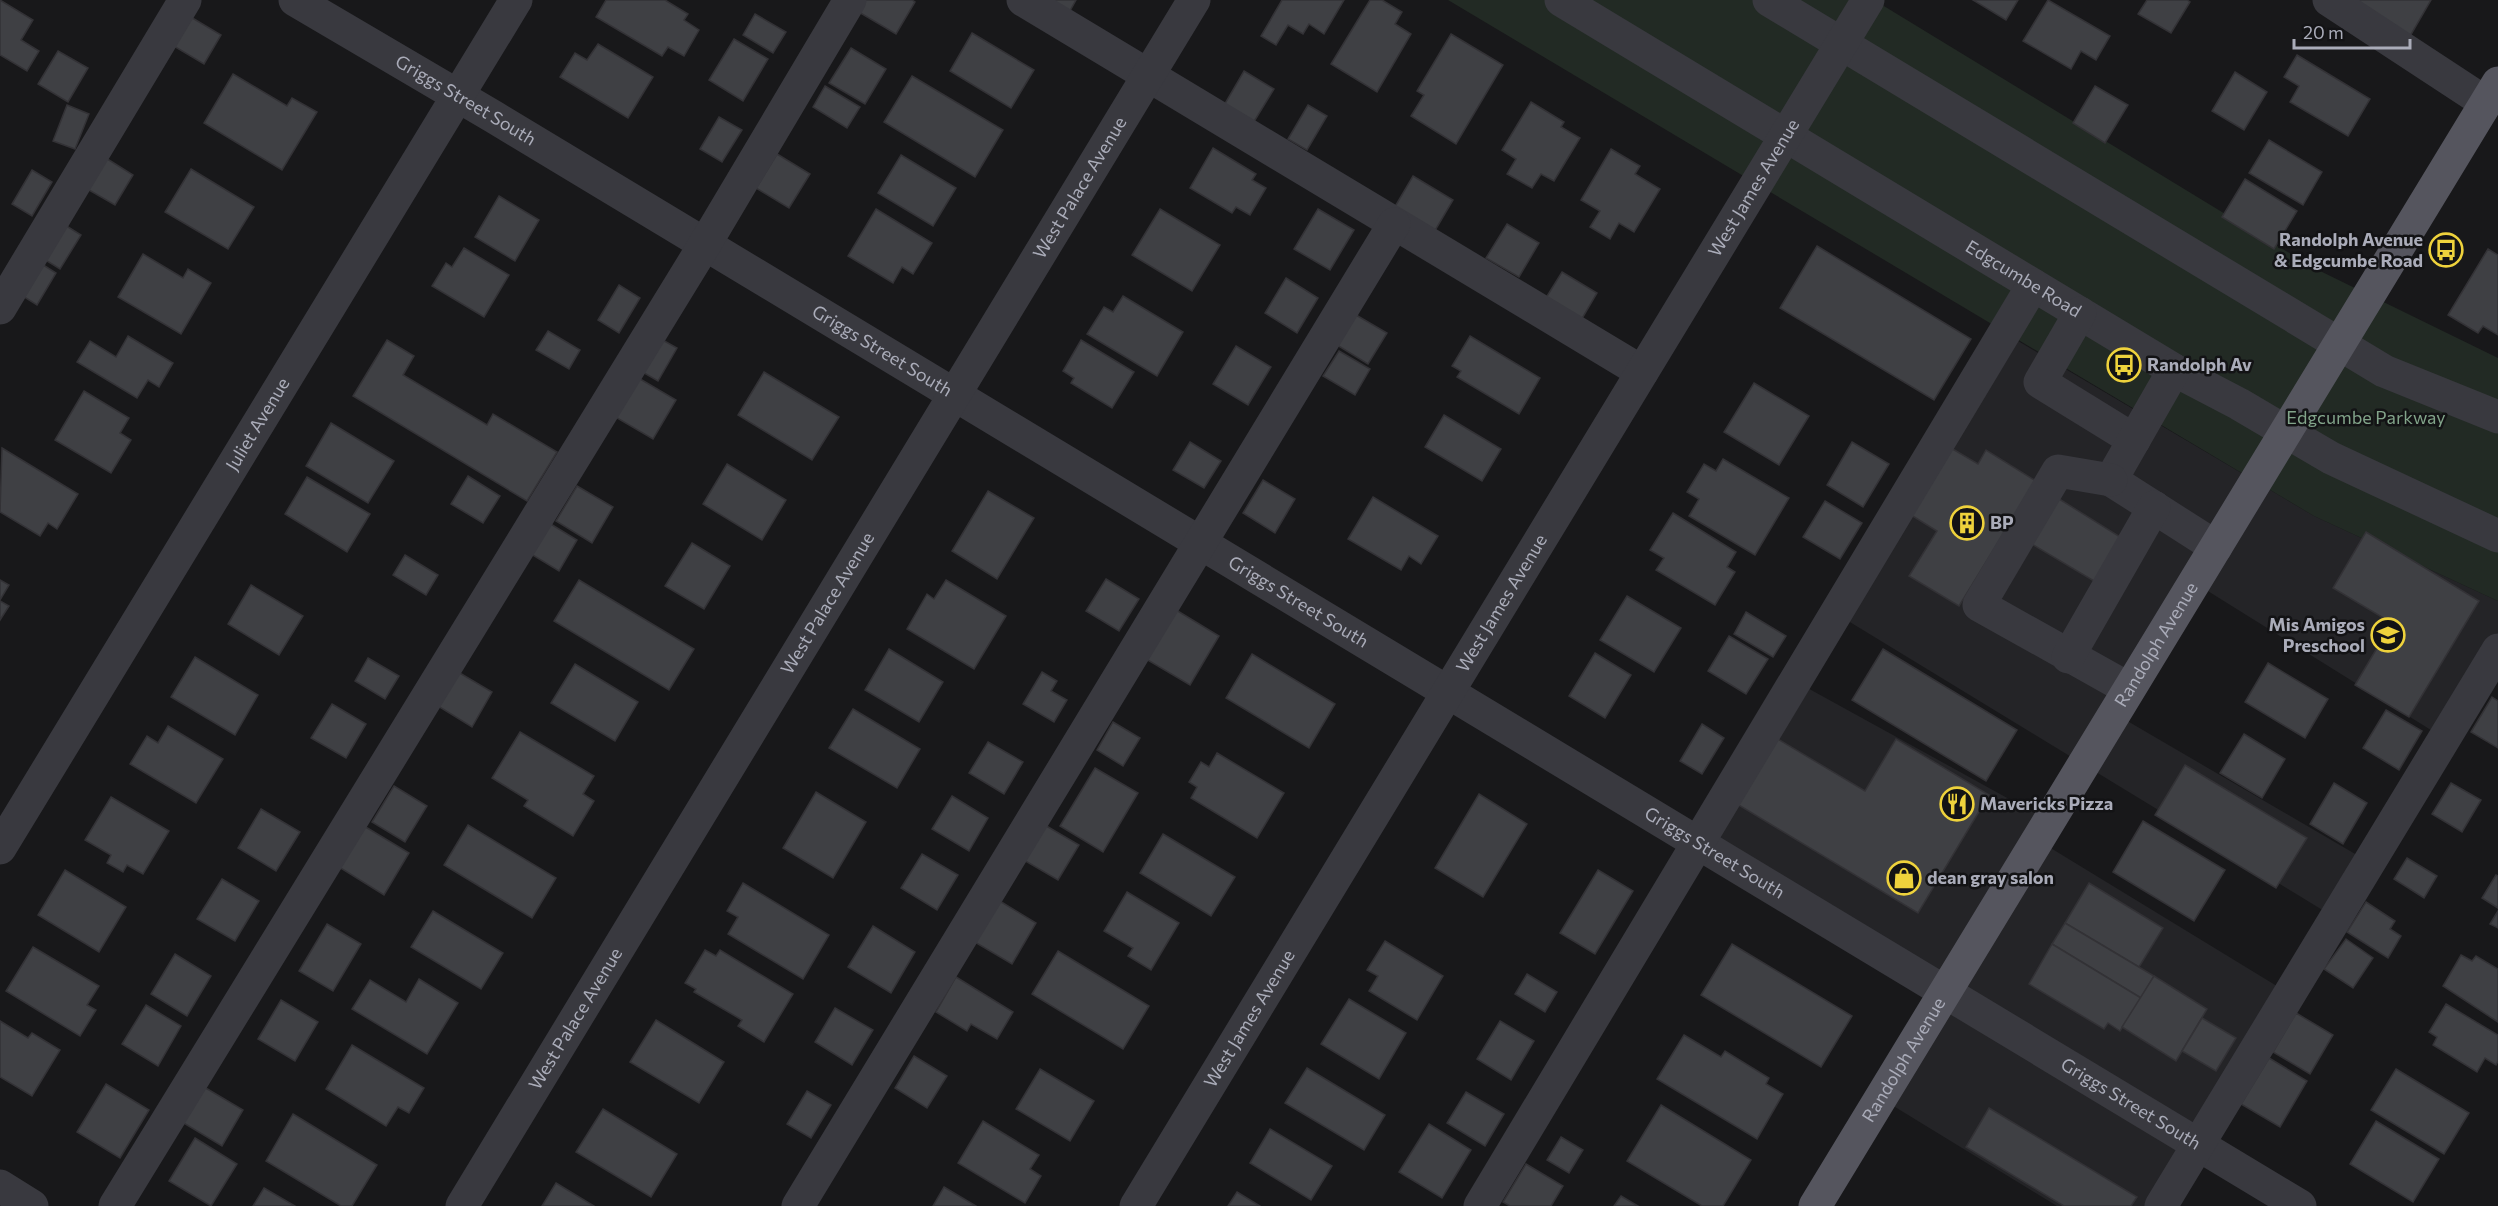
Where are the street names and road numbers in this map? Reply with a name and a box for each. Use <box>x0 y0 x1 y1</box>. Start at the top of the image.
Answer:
street label: Griggs Street South <box>392 50 540 150</box>
street label: West Palace Avenue <box>1028 112 1131 262</box>
street label: West James Avenue <box>1703 114 1803 260</box>
street label: Edgcumbe Road <box>1962 235 2086 321</box>
street label: Griggs Street South <box>809 299 957 401</box>
street label: Juliet Avenue <box>220 373 294 474</box>
street label: West Palace Avenue <box>775 528 878 678</box>
street label: West James Avenue <box>1451 530 1551 676</box>
street label: Griggs Street South <box>1225 550 1373 652</box>
street label: Randolph Avenue <box>2109 578 2202 711</box>
street label: Griggs Street South <box>1641 801 1789 903</box>
street label: West Palace Avenue <box>523 943 626 1093</box>
street label: West James Avenue <box>1199 945 1299 1091</box>
street label: Randolph Avenue <box>1857 993 1949 1126</box>
street label: Griggs Street South <box>2057 1052 2205 1154</box>

